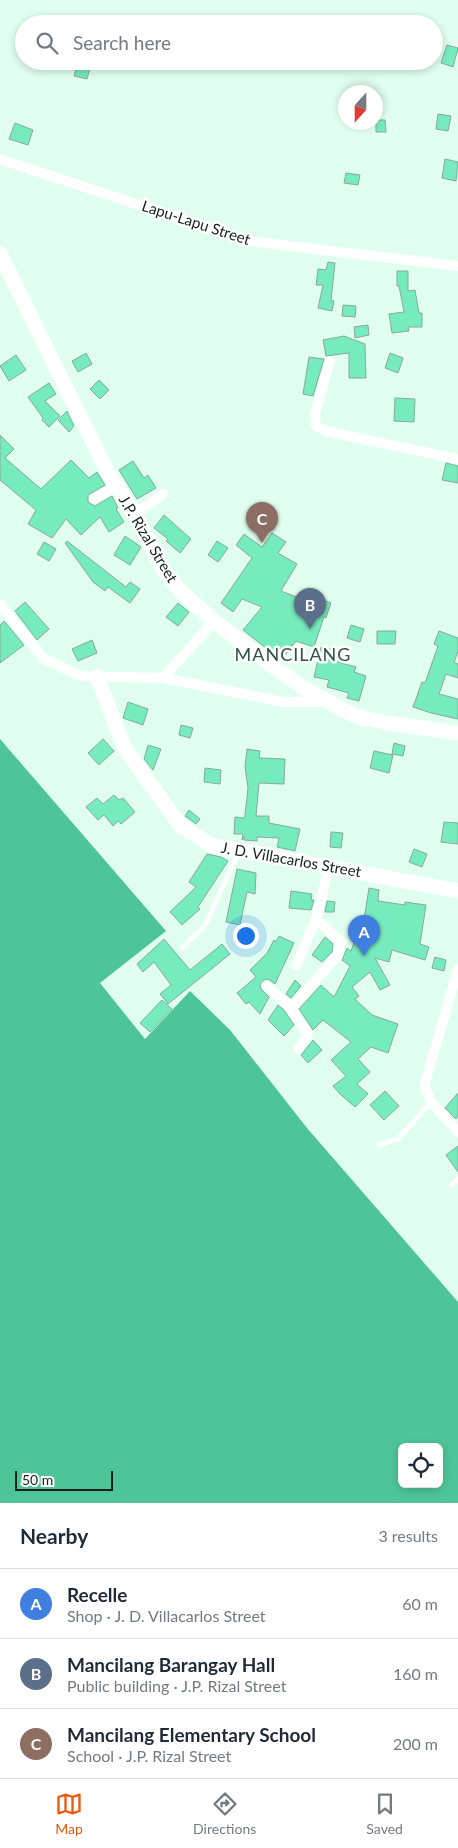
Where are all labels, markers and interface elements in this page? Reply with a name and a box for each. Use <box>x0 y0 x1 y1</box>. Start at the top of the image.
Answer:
search box <box>15 15 443 70</box>
icon: search <box>33 29 61 57</box>
text: Search here <box>73 31 171 54</box>
north arrow <box>338 85 383 130</box>
street label: Lapu-Lapu Street <box>140 196 253 248</box>
street label: J.P. Rizal Street <box>116 492 182 586</box>
pin: C <box>246 502 278 543</box>
pin: B <box>294 588 326 629</box>
district label: MANCILANG <box>234 643 352 665</box>
street label: J. D. Villacarlos Street <box>220 838 363 880</box>
pin: A <box>348 915 380 956</box>
your location <box>233 923 259 949</box>
map controls <box>398 1443 443 1488</box>
button: locate <box>398 1443 443 1488</box>
scale bar <box>15 1468 112 1491</box>
text: 50 m <box>22 1471 53 1488</box>
text: Nearby <box>20 1523 88 1548</box>
text: 3 results <box>378 1526 438 1545</box>
text: Recelle <box>67 1583 127 1606</box>
text: A <box>30 1594 42 1613</box>
text: 60 m <box>402 1594 438 1613</box>
text: Shop · J. D. Villacarlos Street <box>67 1606 266 1625</box>
text: Mancilang Barangay Hall <box>67 1653 275 1676</box>
text: B <box>31 1664 41 1683</box>
text: 160 m <box>393 1664 438 1683</box>
text: Public building · J.P. Rizal Street <box>67 1676 286 1695</box>
text: Mancilang Elementary School <box>67 1723 316 1746</box>
text: C <box>31 1734 41 1753</box>
text: 200 m <box>393 1734 438 1753</box>
text: School · J.P. Rizal Street <box>67 1746 231 1765</box>
tab: Map <box>55 1790 83 1837</box>
tab: Directions <box>193 1790 256 1837</box>
tab: Saved <box>366 1790 403 1837</box>

